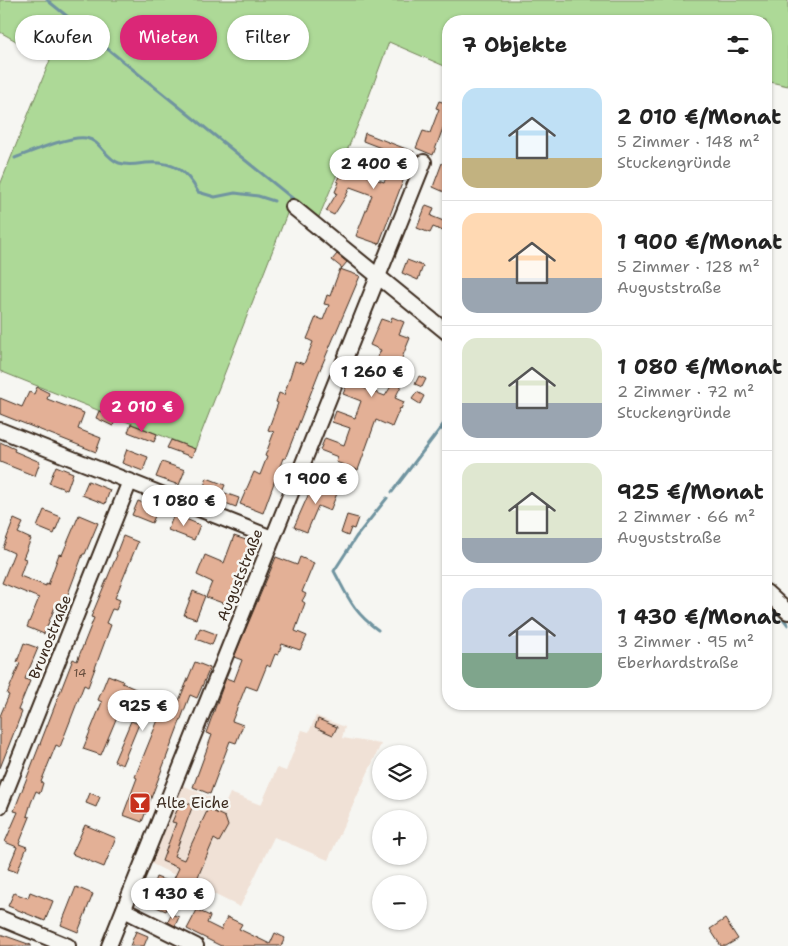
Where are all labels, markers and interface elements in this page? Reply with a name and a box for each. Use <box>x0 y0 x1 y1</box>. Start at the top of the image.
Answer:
chip: Kaufen <box>15 15 110 60</box>
chip: Mieten <box>120 15 217 60</box>
chip: Filter <box>227 15 309 60</box>
text: 7 Objekte <box>462 31 567 59</box>
icon: filters <box>724 31 752 59</box>
text: 2 010 €/Monat <box>617 103 781 131</box>
icon: home <box>502 108 562 168</box>
text: 5 Zimmer · 148 m² <box>617 131 760 152</box>
pin: 2 400 € <box>328 148 420 190</box>
text: Stuckengründe <box>617 152 731 173</box>
text: 2 400 € <box>341 153 407 174</box>
text: 1 900 €/Monat <box>617 228 782 256</box>
icon: home <box>502 233 562 293</box>
text: 5 Zimmer · 128 m² <box>617 256 760 277</box>
text: Auguststraße <box>617 277 722 298</box>
text: 1 080 €/Monat <box>617 353 782 381</box>
pin: 1 260 € <box>326 356 418 398</box>
icon: home <box>502 358 562 418</box>
text: 1 260 € <box>341 361 403 382</box>
text: 2 Zimmer · 72 m² <box>617 381 754 402</box>
pin: 2 010 € <box>96 390 188 433</box>
text: 2 010 € <box>111 396 173 417</box>
text: Stuckengründe <box>617 402 731 423</box>
pin: 1 900 € <box>270 462 362 505</box>
text: 1 900 € <box>285 468 347 489</box>
text: 925 €/Monat <box>617 478 764 506</box>
icon: home <box>502 483 562 543</box>
pin: 1 080 € <box>138 484 230 527</box>
text: 1 080 € <box>153 490 215 511</box>
text: 2 Zimmer · 66 m² <box>617 506 755 527</box>
street label: Auguststraße <box>212 526 268 624</box>
text: Auguststraße <box>617 527 722 548</box>
street label: Brunostraße <box>24 592 76 682</box>
text: 1 430 €/Monat <box>617 603 781 631</box>
icon: home <box>502 608 562 668</box>
text: 3 Zimmer · 95 m² <box>617 631 754 652</box>
text: Eberhardstraße <box>617 652 739 673</box>
house number: 14 <box>74 665 86 681</box>
pin: 925 € <box>108 690 178 732</box>
text: 925 € <box>119 695 167 716</box>
map controls <box>372 745 427 930</box>
button: layers <box>372 745 427 800</box>
bar icon: Alte Eiche <box>128 791 152 815</box>
place label: Alte Eiche <box>156 793 229 813</box>
button: + <box>372 810 427 865</box>
button: − <box>372 875 427 930</box>
pin: 1 430 € <box>127 878 219 920</box>
text: 1 430 € <box>142 883 204 904</box>

